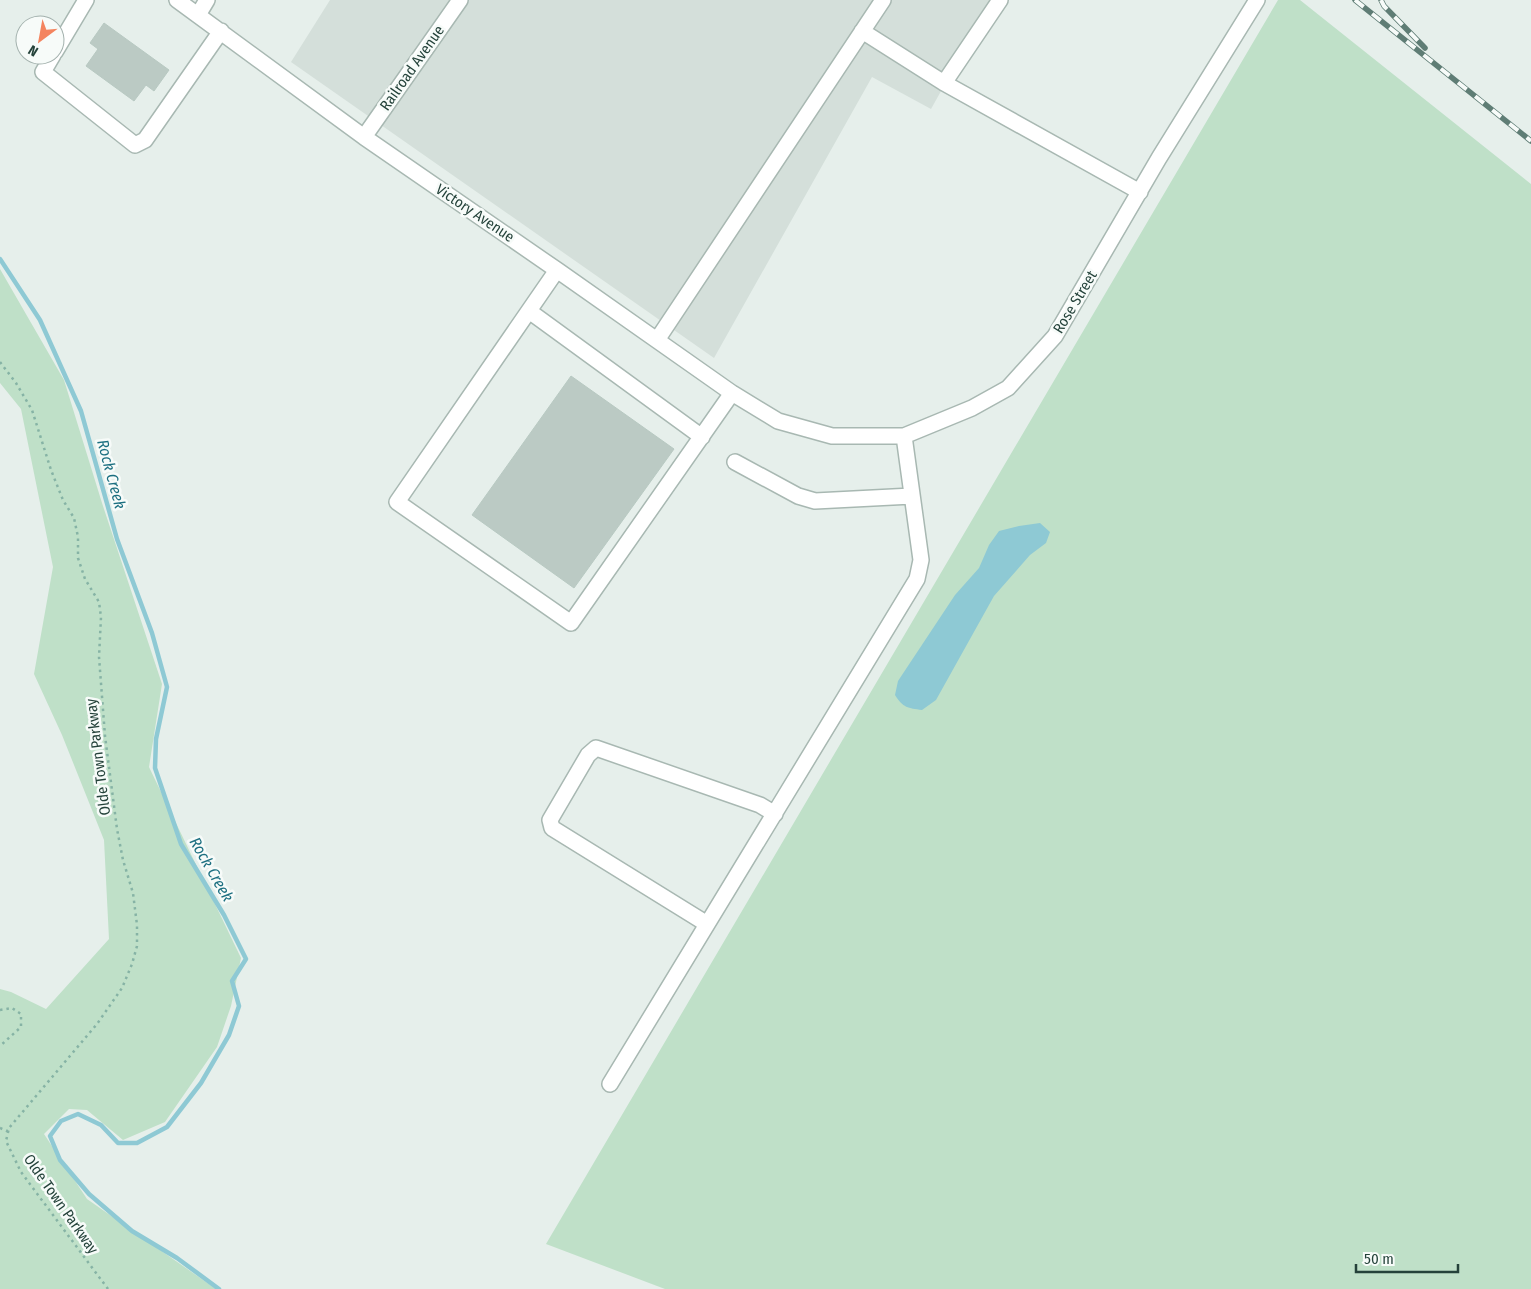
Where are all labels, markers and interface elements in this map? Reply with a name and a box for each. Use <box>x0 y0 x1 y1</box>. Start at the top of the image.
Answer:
north arrow <box>15 15 65 65</box>
street label: Railroad Avenue <box>376 22 448 114</box>
text: N <box>25 41 41 60</box>
street label: Victory Avenue <box>432 180 518 246</box>
street label: Rose Street <box>1049 267 1101 337</box>
water label: Rock Creek <box>93 437 130 511</box>
street label: Olde Town Parkway <box>82 697 114 816</box>
water label: Rock Creek <box>186 834 238 905</box>
street label: Olde Town Parkway <box>20 1151 102 1258</box>
scale bar <box>1356 1242 1458 1274</box>
text: 50 m <box>1364 1250 1394 1268</box>

